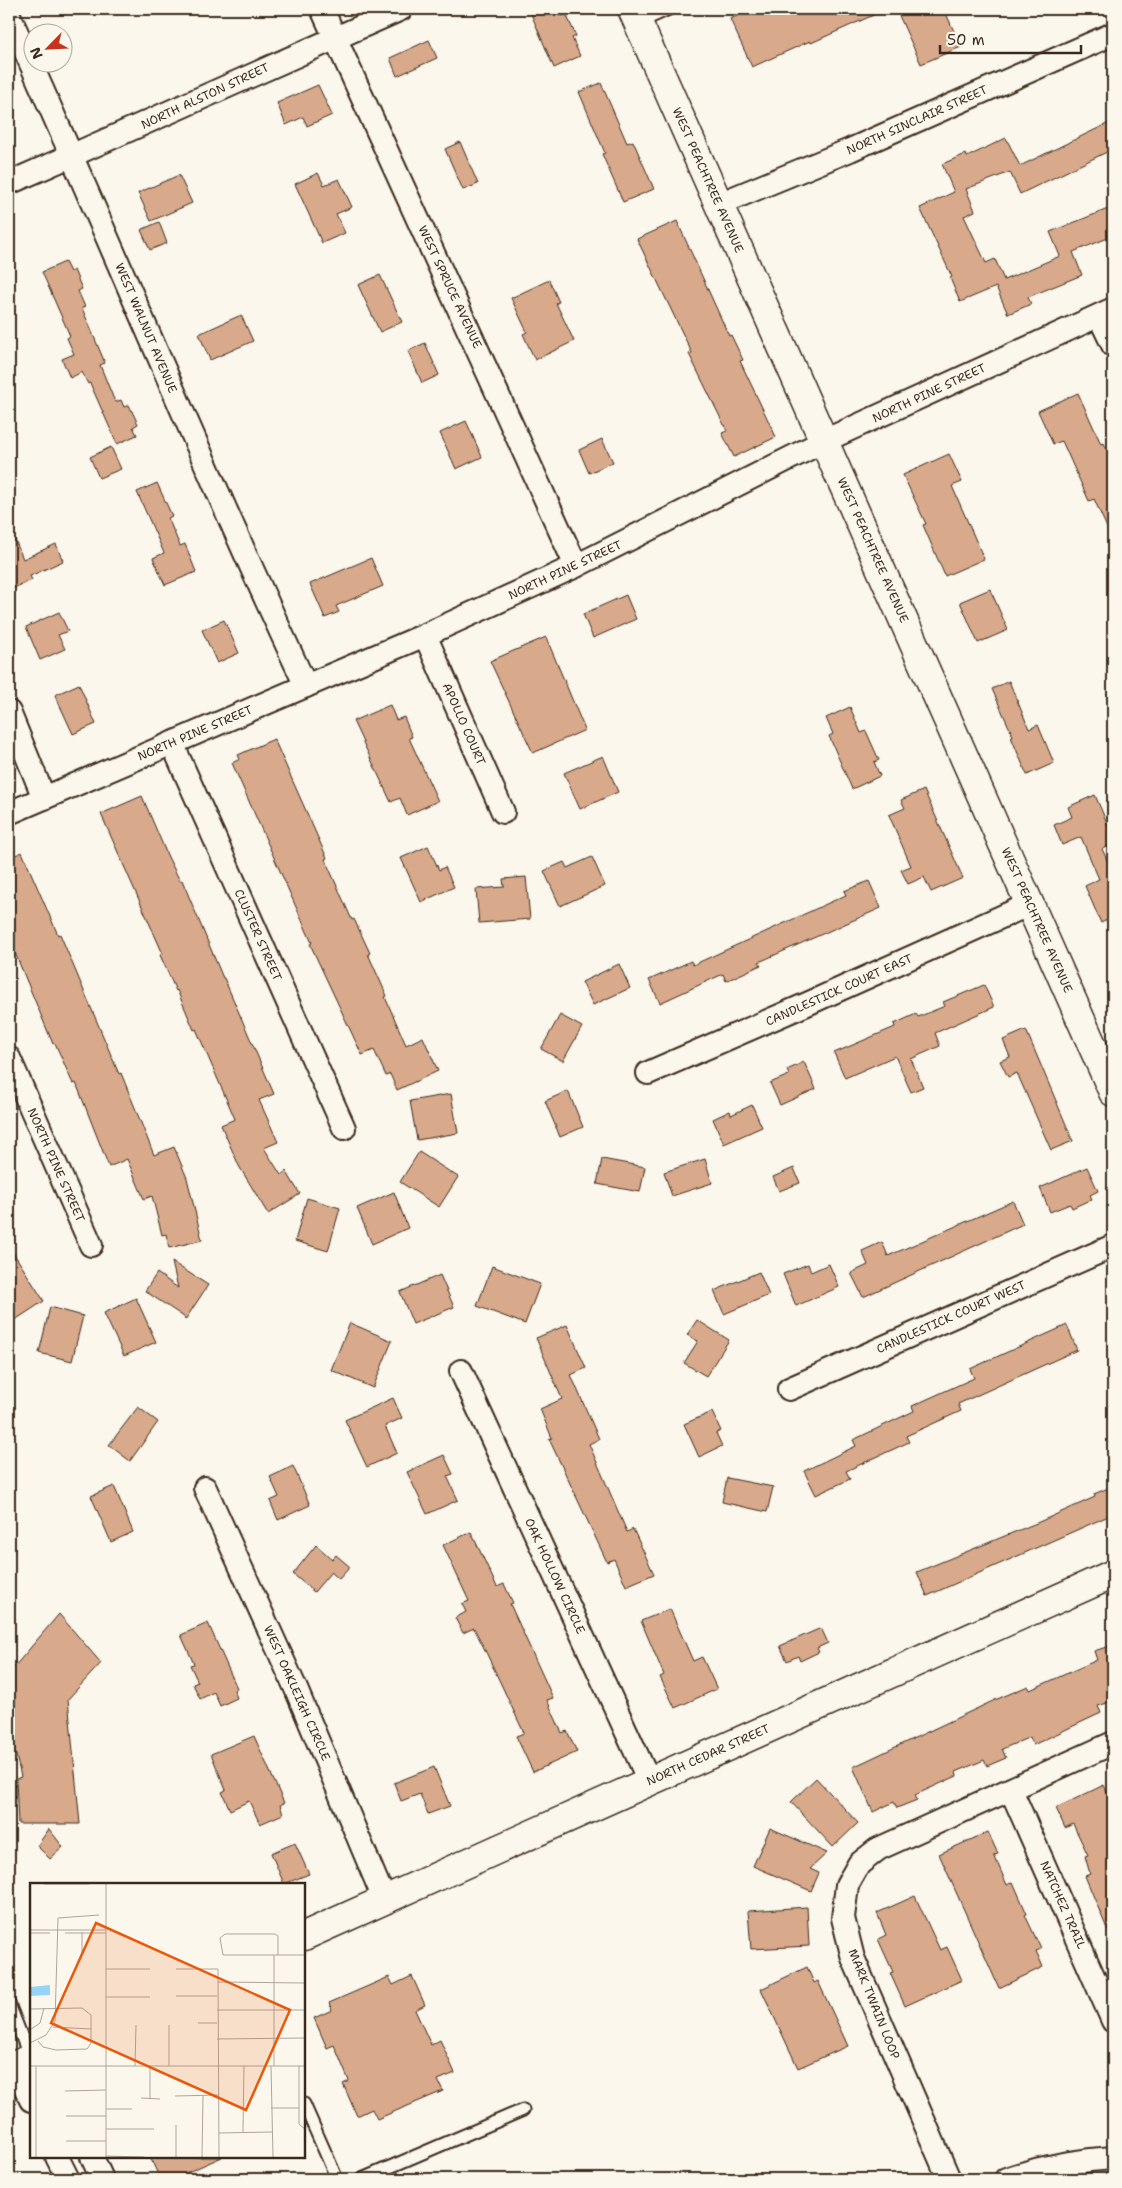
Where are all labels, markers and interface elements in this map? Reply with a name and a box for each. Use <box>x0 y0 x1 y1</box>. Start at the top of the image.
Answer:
north arrow <box>22 22 72 72</box>
scale bar <box>940 22 1081 54</box>
text: 50 m <box>947 30 985 50</box>
text: N <box>26 45 47 62</box>
street label: NORTH ALSTON STREET <box>138 59 272 133</box>
street label: NORTH SINCLAIR STREET <box>844 81 991 158</box>
street label: WEST PEACHTREE AVENUE <box>669 105 747 255</box>
street label: WEST SPRUCE AVENUE <box>414 223 486 351</box>
street label: WEST WALNUT AVENUE <box>111 261 181 395</box>
street label: NORTH PINE STREET <box>870 359 989 426</box>
street label: WEST PEACHTREE AVENUE <box>834 475 912 625</box>
street label: NORTH PINE STREET <box>506 536 625 603</box>
street label: APOLLO COURT <box>439 680 490 768</box>
street label: NORTH PINE STREET <box>135 701 255 764</box>
street label: WEST PEACHTREE AVENUE <box>998 845 1076 995</box>
street label: CLUSTER STREET <box>231 887 286 984</box>
street label: CANDLESTICK COURT EAST <box>763 950 915 1030</box>
street label: NORTH PINE STREET <box>24 1105 89 1225</box>
street label: CANDLESTICK COURT WEST <box>874 1277 1029 1357</box>
street label: OAK HOLLOW CIRCLE <box>521 1515 589 1637</box>
street label: WEST OAKLEIGH CIRCLE <box>260 1623 334 1763</box>
street label: NORTH CEDAR STREET <box>644 1720 773 1789</box>
street label: NATCHEZ TRAIL <box>1036 1858 1090 1952</box>
inset map <box>30 1883 305 2158</box>
street label: MARK TWAIN LOOP <box>845 1947 903 2061</box>

